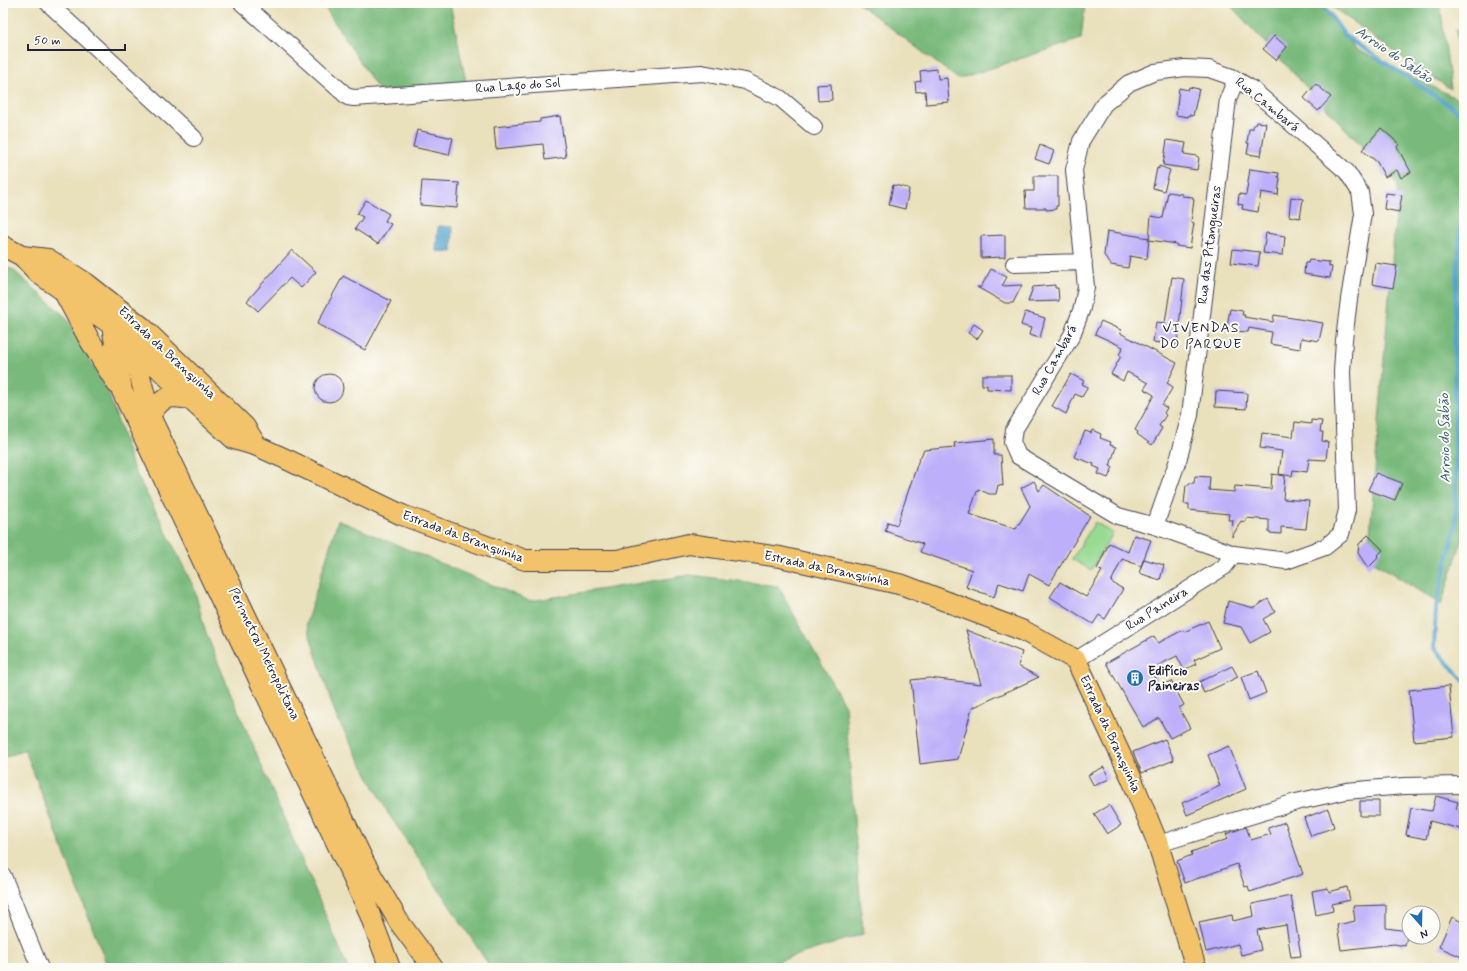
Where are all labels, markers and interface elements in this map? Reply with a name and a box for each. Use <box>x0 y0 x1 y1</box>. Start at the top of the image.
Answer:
water label: Arroio do Sabão <box>1352 23 1437 88</box>
scale bar <box>28 26 125 52</box>
text: 50 m <box>34 33 61 49</box>
street label: Rua Cambará <box>1231 74 1303 136</box>
street label: Rua Lago do Sol <box>475 75 561 99</box>
street label: Rua das Pitangueiras <box>1194 185 1227 305</box>
street label: Estrada da Branquinha <box>114 303 220 403</box>
district label: VIVENDAS DO PARQUE <box>1159 319 1243 353</box>
street label: Rua Cambará <box>1029 322 1081 398</box>
water label: Arroio do Sabão <box>1435 392 1455 483</box>
street label: Estrada da Branquinha <box>400 507 526 567</box>
street label: Estrada da Branquinha <box>763 547 892 591</box>
street label: Rua Paineira <box>1123 583 1192 635</box>
street label: Perimetral Metropolitana <box>225 585 303 723</box>
place label: Edifício Paineiras <box>1148 663 1200 695</box>
building icon: Edifício Paineiras <box>1125 668 1145 688</box>
street label: Estrada da Branquinha <box>1075 672 1145 796</box>
north arrow <box>1401 905 1441 945</box>
text: N <box>1418 926 1430 941</box>

